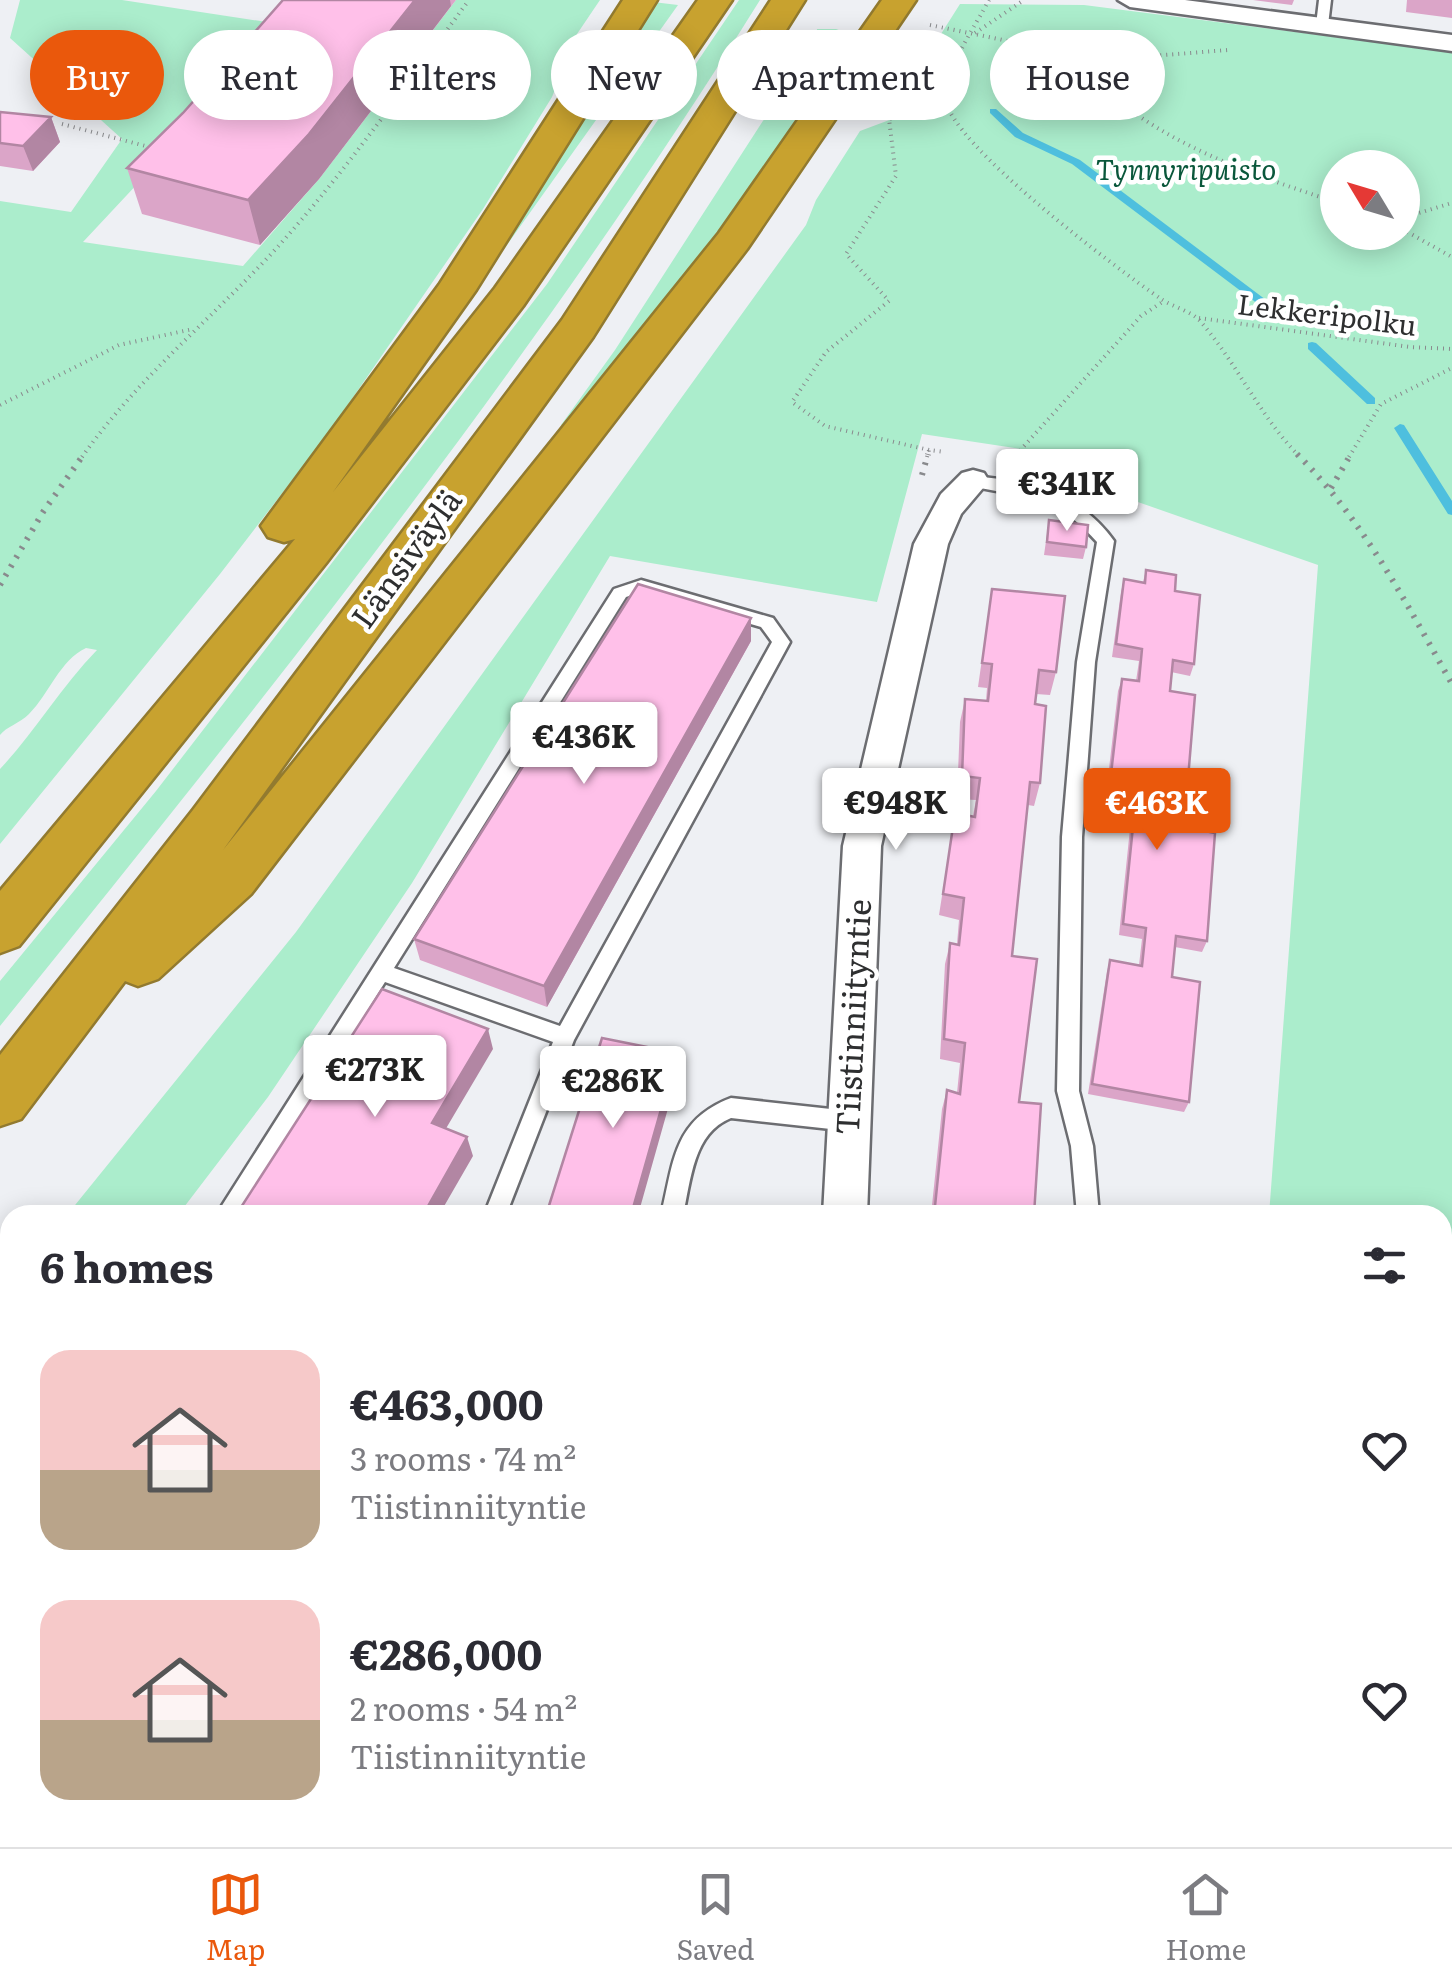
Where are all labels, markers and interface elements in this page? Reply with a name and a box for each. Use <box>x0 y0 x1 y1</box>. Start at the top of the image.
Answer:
chip: Buy <box>30 30 164 120</box>
chip: Rent <box>184 30 333 120</box>
chip: Filters <box>353 30 531 120</box>
chip: New <box>551 30 697 120</box>
chip: Apartment <box>717 30 970 120</box>
chip: House <box>990 30 1165 120</box>
park label: Tynnyripuisto <box>1096 147 1276 189</box>
north arrow <box>1320 150 1420 250</box>
map controls <box>1320 150 1420 250</box>
street label: Lekkeripolku <box>1235 281 1419 345</box>
pin: €341K <box>997 449 1137 534</box>
text: €341K <box>1018 457 1116 505</box>
street label: Länsiväylä <box>338 477 472 637</box>
pin: €436K <box>514 702 654 787</box>
text: €436K <box>532 710 636 758</box>
pin: €948K <box>826 768 966 853</box>
pin: €463K <box>1087 768 1227 853</box>
text: €948K <box>844 776 948 824</box>
text: €463K <box>1105 776 1209 824</box>
street label: Tiistinniityntie <box>821 898 881 1136</box>
pin: €273K <box>305 1035 445 1120</box>
text: €273K <box>325 1043 425 1091</box>
pin: €286K <box>543 1046 683 1131</box>
text: €286K <box>562 1054 664 1102</box>
text: 6 homes <box>40 1234 214 1296</box>
icon: filters <box>1357 1238 1412 1293</box>
text: €463,000 <box>350 1371 544 1433</box>
icon: home <box>120 1390 240 1510</box>
icon: heart <box>1357 1423 1412 1478</box>
text: 3 rooms · 74 m² <box>350 1433 576 1481</box>
text: Tiistinniityntie <box>350 1481 586 1529</box>
text: €286,000 <box>350 1621 542 1683</box>
icon: home <box>120 1640 240 1760</box>
icon: heart <box>1357 1673 1412 1728</box>
text: 2 rooms · 54 m² <box>350 1683 577 1731</box>
text: Tiistinniityntie <box>350 1731 586 1779</box>
tab: Map <box>206 1867 265 1969</box>
tab: Saved <box>676 1867 754 1969</box>
tab: Home <box>1166 1867 1246 1969</box>

